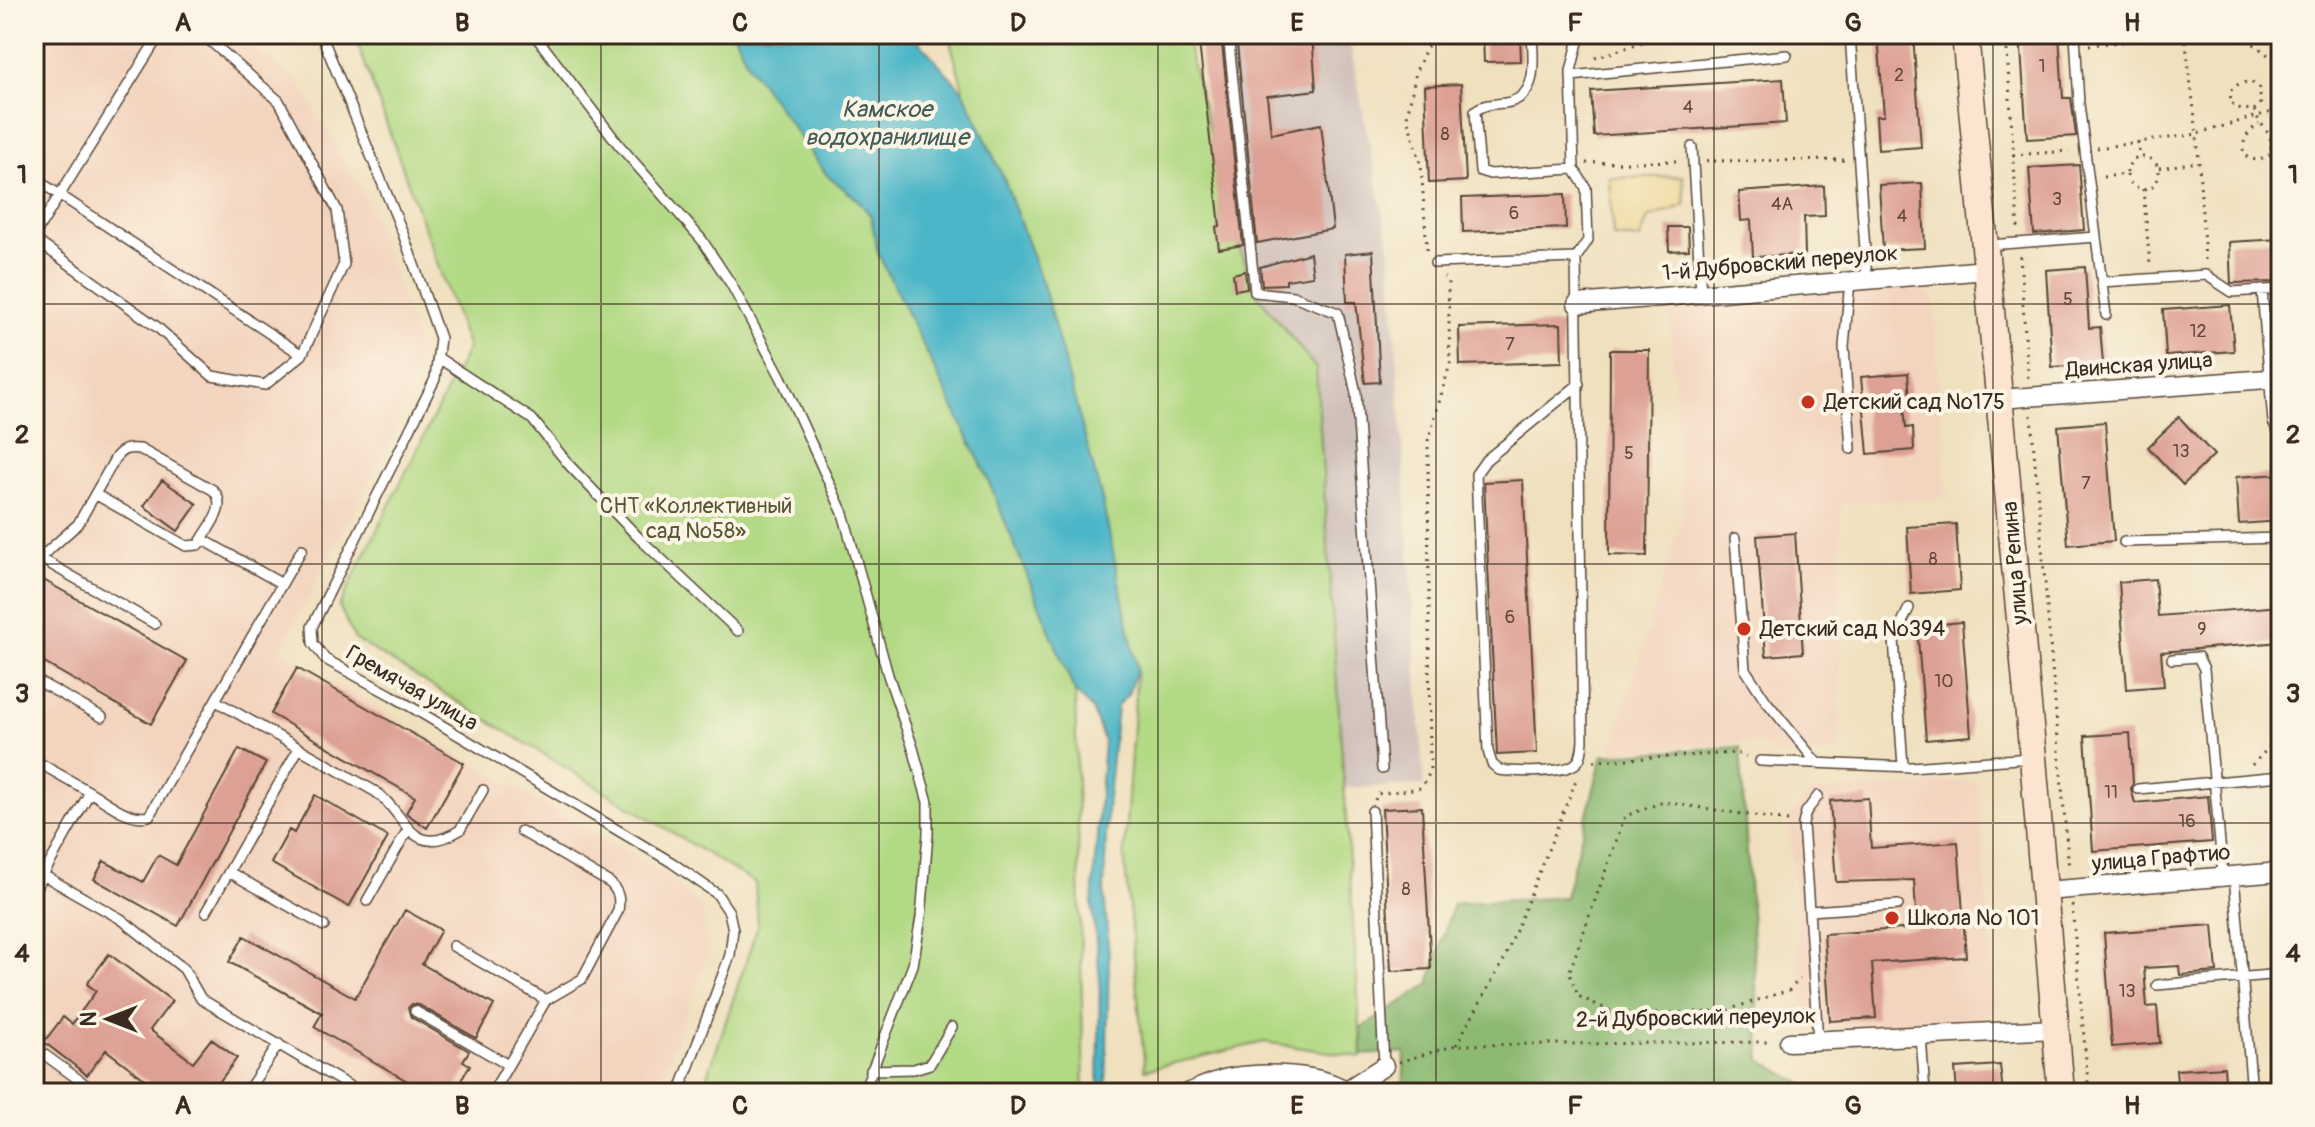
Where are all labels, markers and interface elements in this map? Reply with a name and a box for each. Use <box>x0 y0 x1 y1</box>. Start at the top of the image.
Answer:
text: A <box>175 7 192 39</box>
text: B <box>455 7 469 39</box>
text: C <box>732 7 748 39</box>
text: D <box>1010 7 1026 39</box>
text: E <box>1290 7 1304 39</box>
text: F <box>1567 7 1583 39</box>
text: G <box>1844 7 1862 39</box>
text: H <box>2124 7 2140 39</box>
house number: 1 <box>2038 55 2046 78</box>
house number: 2 <box>1894 64 1904 87</box>
water label: Камское водохранилище <box>805 95 971 152</box>
house number: 4 <box>1683 96 1694 119</box>
house number: 8 <box>1440 123 1450 146</box>
text: 1 <box>17 159 27 191</box>
text: 1 <box>2288 159 2298 191</box>
house number: 3 <box>2052 188 2062 211</box>
house number: 4А <box>1771 193 1793 216</box>
house number: 6 <box>1509 202 1519 225</box>
house number: 4 <box>1897 205 1908 228</box>
street label: 1-й Дубровский переулок <box>1661 239 1899 287</box>
house number: 5 <box>2063 288 2073 311</box>
house number: 12 <box>2189 320 2207 343</box>
house number: 7 <box>1505 333 1515 356</box>
street label: Двинская улица <box>2063 346 2214 384</box>
place label: Детский сад №175 <box>1823 388 2005 416</box>
marker: Детский сад №175 <box>1799 393 1817 411</box>
text: 2 <box>15 419 29 451</box>
text: 2 <box>2286 419 2300 451</box>
house number: 13 <box>2172 440 2190 463</box>
house number: 5 <box>1624 442 1634 465</box>
house number: 7 <box>2081 472 2091 495</box>
park label: СНТ «Коллективный сад №58» <box>600 492 792 545</box>
street label: улица Репина <box>1996 500 2034 627</box>
house number: 8 <box>1928 548 1938 571</box>
house number: 6 <box>1505 606 1515 629</box>
place label: Детский сад №394 <box>1759 615 1945 643</box>
house number: 9 <box>2197 618 2207 641</box>
marker: Детский сад №394 <box>1735 620 1753 638</box>
street label: Гремячая улица <box>341 639 483 737</box>
house number: 10 <box>1934 670 1954 693</box>
text: 3 <box>15 678 29 710</box>
text: 3 <box>2286 678 2300 710</box>
house number: 11 <box>2104 781 2118 804</box>
house number: 16 <box>2178 810 2196 833</box>
street label: улица Графтио <box>2090 838 2232 878</box>
house number: 8 <box>1401 878 1411 901</box>
place label: Школа № 101 <box>1908 904 2039 932</box>
marker: Школа № 101 <box>1883 909 1901 927</box>
text: 4 <box>14 938 30 970</box>
text: 4 <box>2285 938 2301 970</box>
north arrow <box>68 979 148 1059</box>
house number: 13 <box>2118 980 2136 1003</box>
street label: 2-й Дубровский переулок <box>1576 1002 1816 1034</box>
text: N <box>75 1011 103 1026</box>
text: A <box>175 1090 192 1122</box>
text: B <box>455 1090 469 1122</box>
text: C <box>732 1090 748 1122</box>
text: D <box>1010 1090 1026 1122</box>
text: E <box>1290 1090 1304 1122</box>
text: F <box>1567 1090 1583 1122</box>
text: G <box>1844 1090 1862 1122</box>
text: H <box>2124 1090 2140 1122</box>

